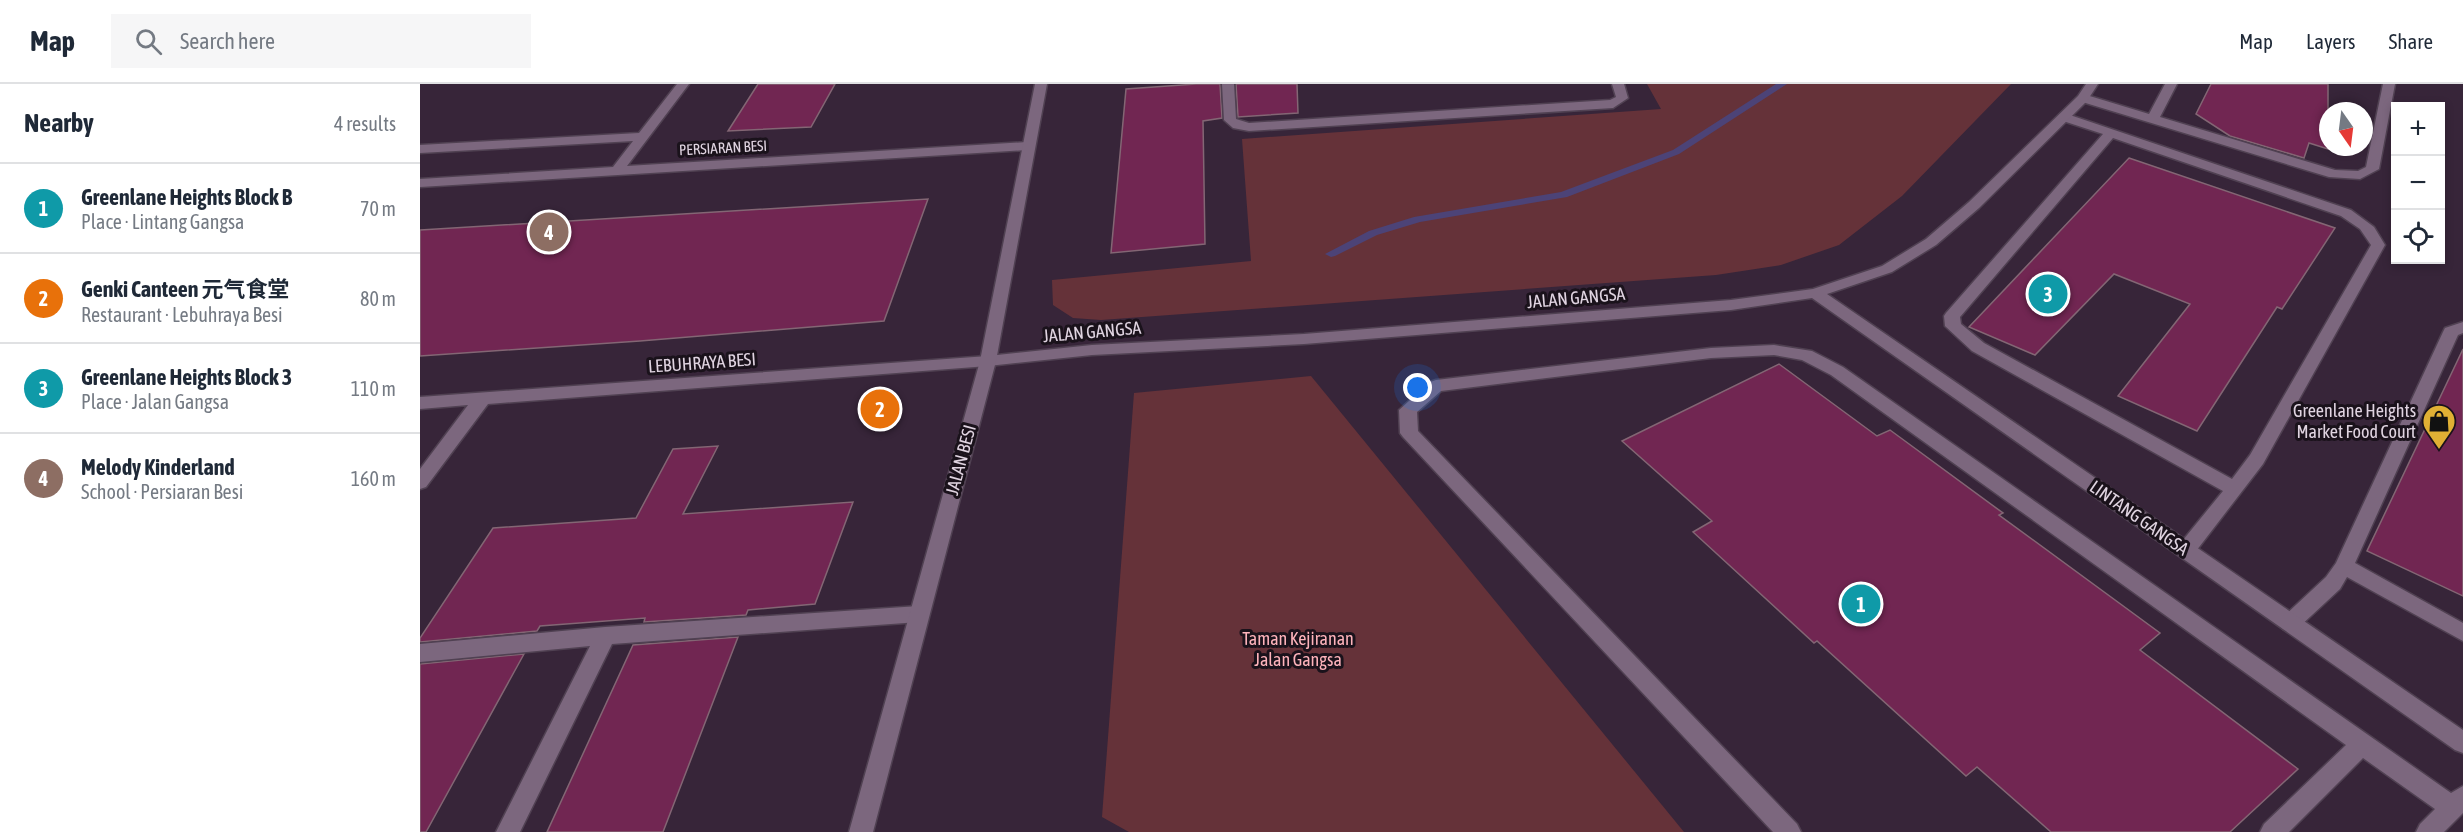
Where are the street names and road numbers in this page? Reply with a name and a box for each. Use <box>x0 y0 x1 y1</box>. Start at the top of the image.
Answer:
street label: PERSIARAN BESI <box>679 137 767 158</box>
street label: JALAN GANGSA <box>1526 283 1626 312</box>
street label: JALAN GANGSA <box>1042 317 1142 346</box>
street label: LEBUHRAYA BESI <box>647 348 757 377</box>
street label: JALAN BESI <box>941 422 980 497</box>
street label: LINTANG GANGSA <box>2086 476 2193 559</box>

